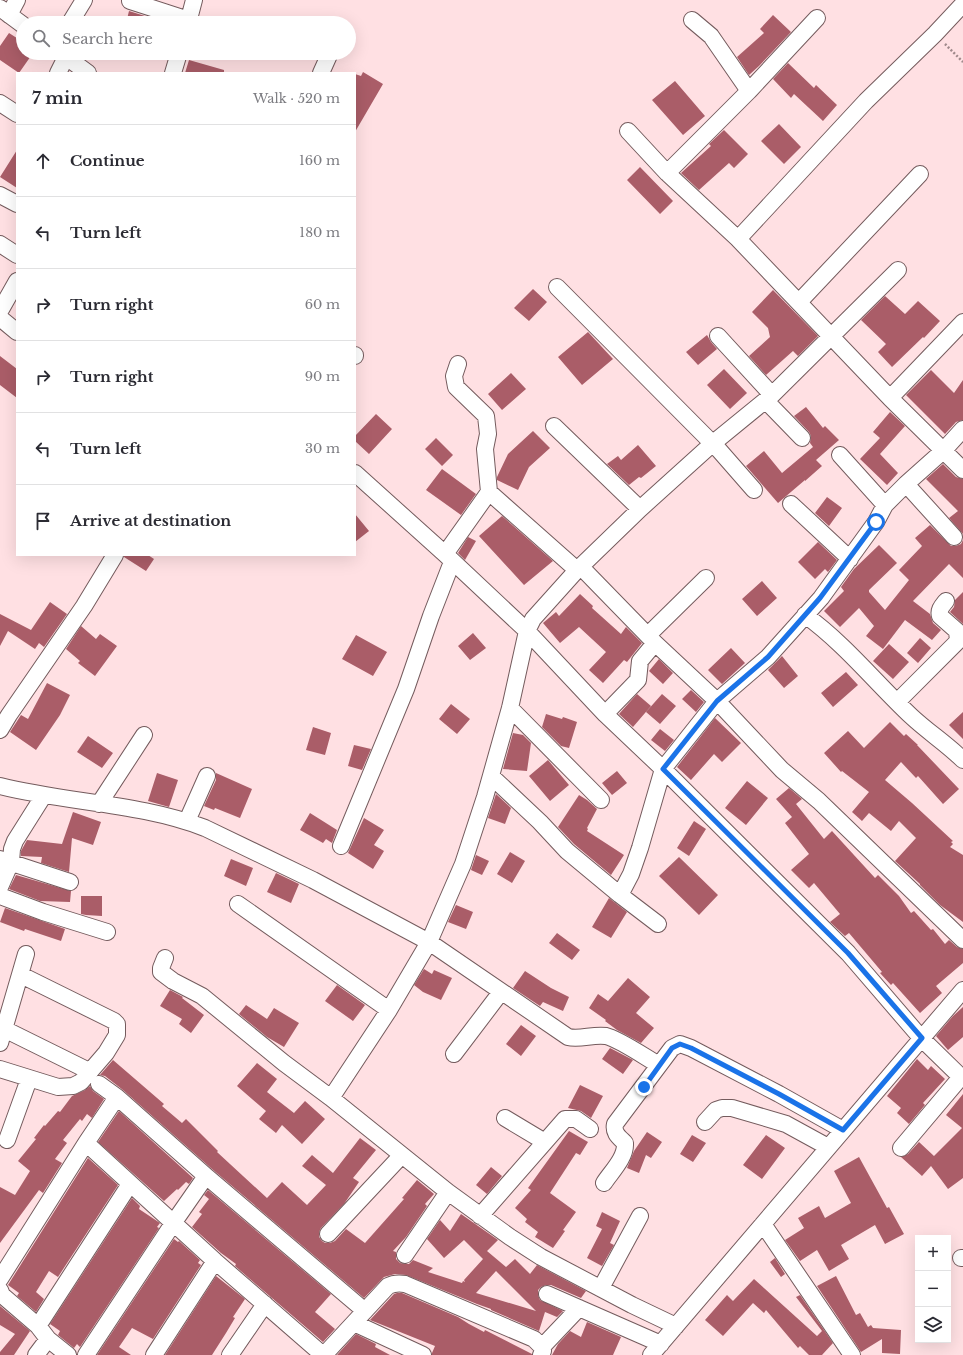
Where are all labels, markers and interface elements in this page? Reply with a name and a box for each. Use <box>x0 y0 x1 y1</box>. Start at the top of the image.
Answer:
search box <box>16 16 356 60</box>
icon: search <box>30 27 52 49</box>
text: Search here <box>62 29 153 48</box>
text: 7 min <box>32 88 83 109</box>
text: Walk · 520 m <box>253 90 340 107</box>
icon: ahead <box>32 150 54 172</box>
text: Continue <box>70 151 145 170</box>
text: 160 m <box>299 152 340 169</box>
icon: left <box>32 222 54 244</box>
text: Turn left <box>70 223 141 242</box>
text: 180 m <box>299 224 340 241</box>
icon: right <box>32 294 54 316</box>
text: Turn right <box>70 295 153 314</box>
text: 60 m <box>305 296 340 313</box>
icon: right <box>32 366 54 388</box>
text: Turn right <box>70 367 153 386</box>
text: 90 m <box>305 368 340 385</box>
icon: left <box>32 438 54 460</box>
text: Turn left <box>70 439 141 458</box>
text: 30 m <box>305 440 340 457</box>
icon: arrive <box>32 510 54 532</box>
text: Arrive at destination <box>70 511 231 530</box>
route start <box>867 513 885 531</box>
route end <box>635 1078 653 1096</box>
map controls <box>915 1235 951 1343</box>
button: + <box>915 1235 951 1271</box>
button: − <box>915 1271 951 1307</box>
button: layers <box>915 1307 951 1343</box>

